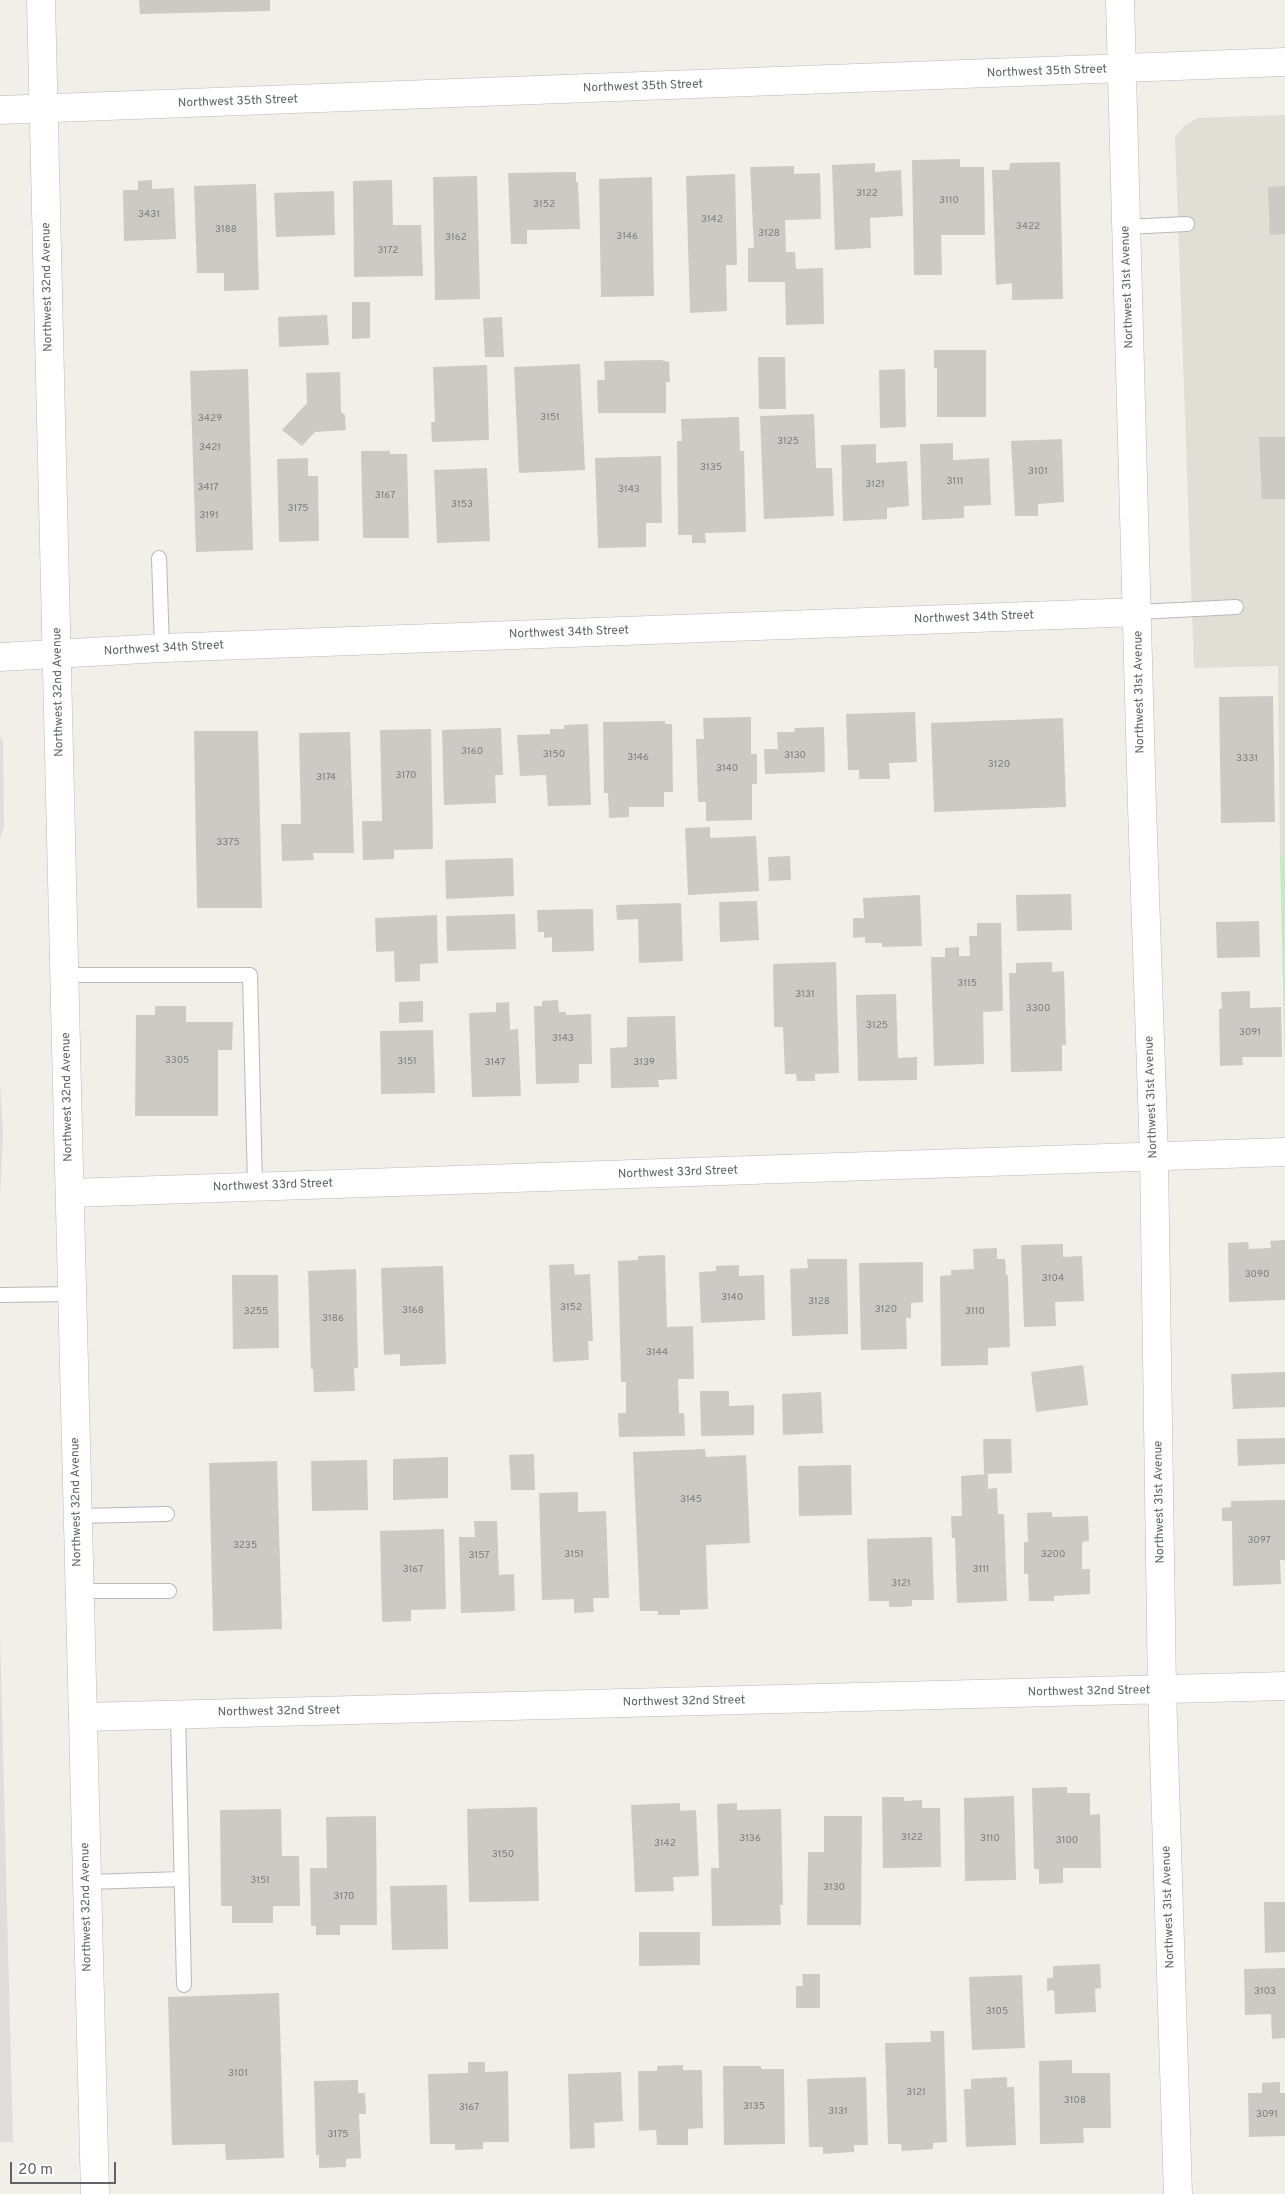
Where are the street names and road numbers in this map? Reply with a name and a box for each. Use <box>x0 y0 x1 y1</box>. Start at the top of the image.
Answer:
street label: Northwest 35th Street <box>987 63 1107 81</box>
street label: Northwest 35th Street <box>583 78 703 96</box>
street label: Northwest 35th Street <box>178 93 298 111</box>
street label: Northwest 32nd Avenue <box>40 222 56 352</box>
street label: Northwest 31st Avenue <box>1119 225 1137 349</box>
street label: Northwest 34th Street <box>914 609 1034 627</box>
street label: Northwest 34th Street <box>509 624 629 642</box>
street label: Northwest 32nd Avenue <box>51 627 67 757</box>
street label: Northwest 31st Avenue <box>1132 630 1148 754</box>
street label: Northwest 34th Street <box>104 639 224 659</box>
street label: Northwest 32nd Avenue <box>60 1032 76 1162</box>
street label: Northwest 31st Avenue <box>1143 1035 1161 1159</box>
street label: Northwest 33rd Street <box>618 1164 738 1182</box>
street label: Northwest 33rd Street <box>213 1177 333 1195</box>
street label: Northwest 32nd Avenue <box>69 1437 85 1567</box>
street label: Northwest 31st Avenue <box>1152 1440 1168 1564</box>
street label: Northwest 32nd Street <box>1028 1684 1150 1700</box>
street label: Northwest 32nd Street <box>623 1694 745 1710</box>
street label: Northwest 32nd Street <box>218 1704 340 1720</box>
street label: Northwest 32nd Avenue <box>79 1842 95 1972</box>
street label: Northwest 31st Avenue <box>1160 1845 1178 1969</box>

